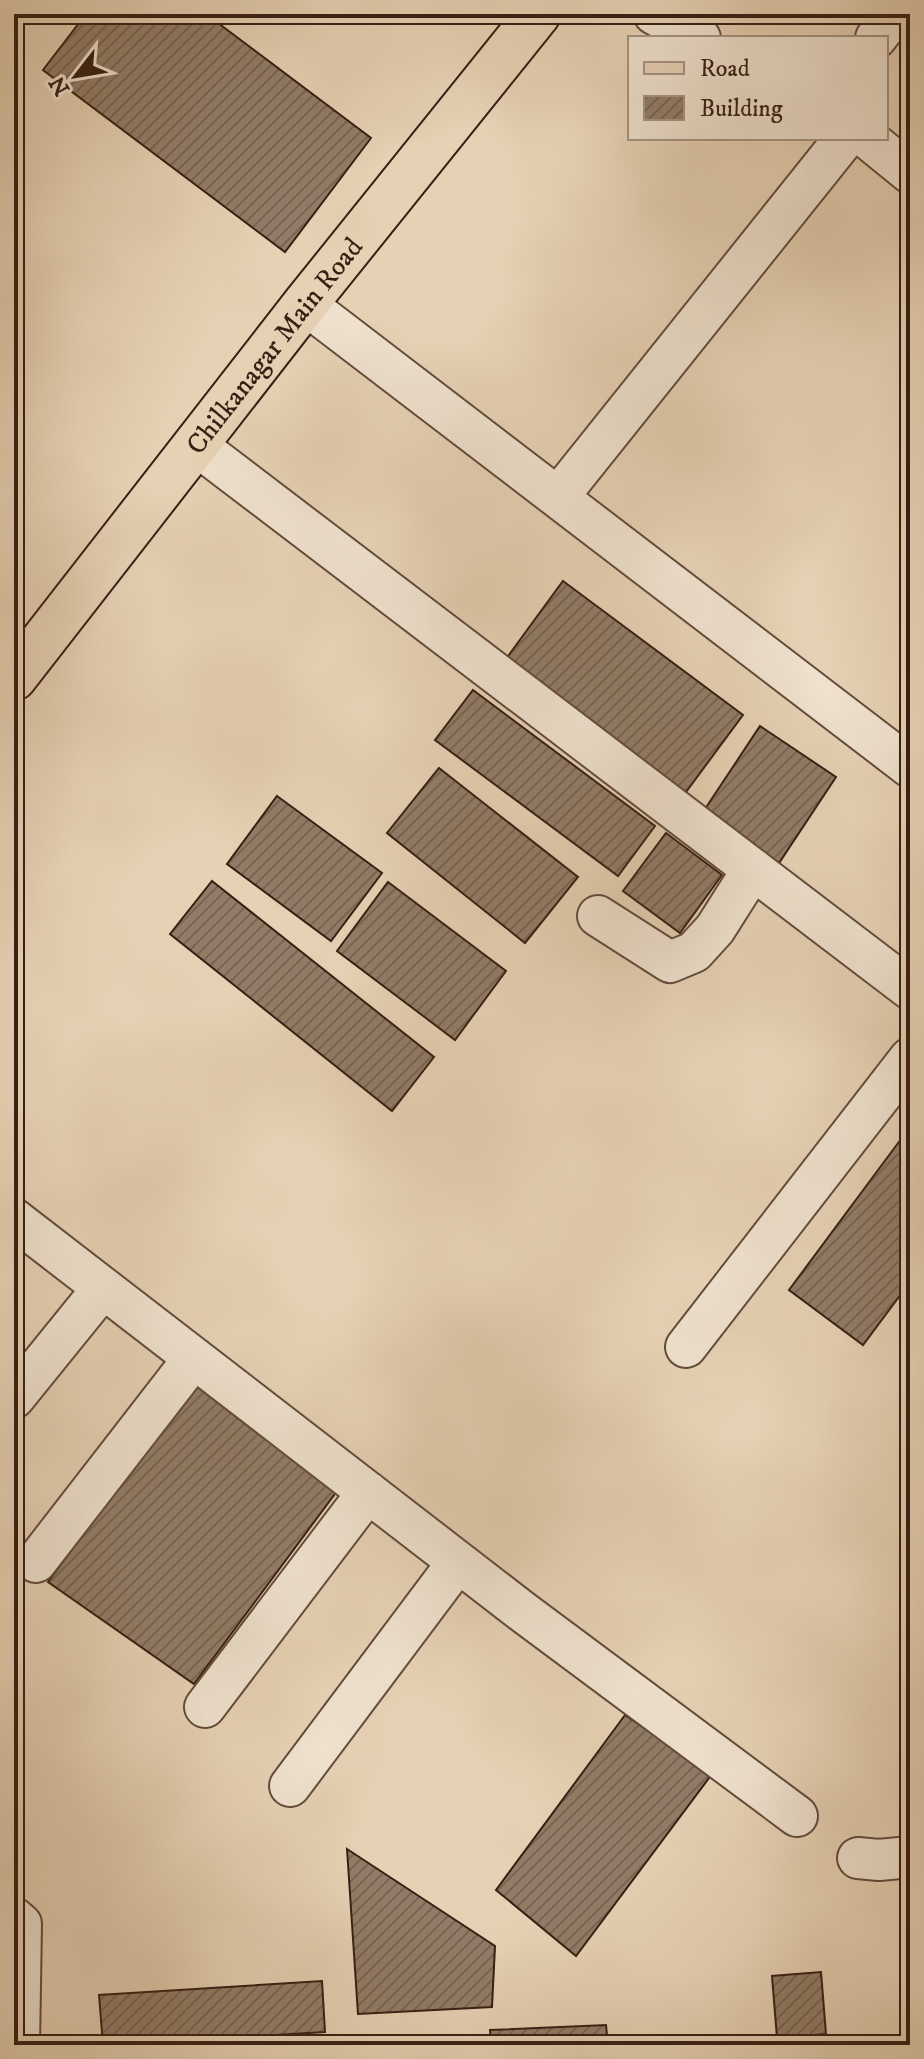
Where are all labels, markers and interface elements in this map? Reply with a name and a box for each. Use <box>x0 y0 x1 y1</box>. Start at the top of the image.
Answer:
north arrow <box>36 36 116 116</box>
legend <box>628 36 888 140</box>
text: Road <box>700 54 750 84</box>
text: N <box>44 71 76 100</box>
text: Building <box>700 94 783 124</box>
street label: Chilkanagar Main Road <box>179 230 371 462</box>

